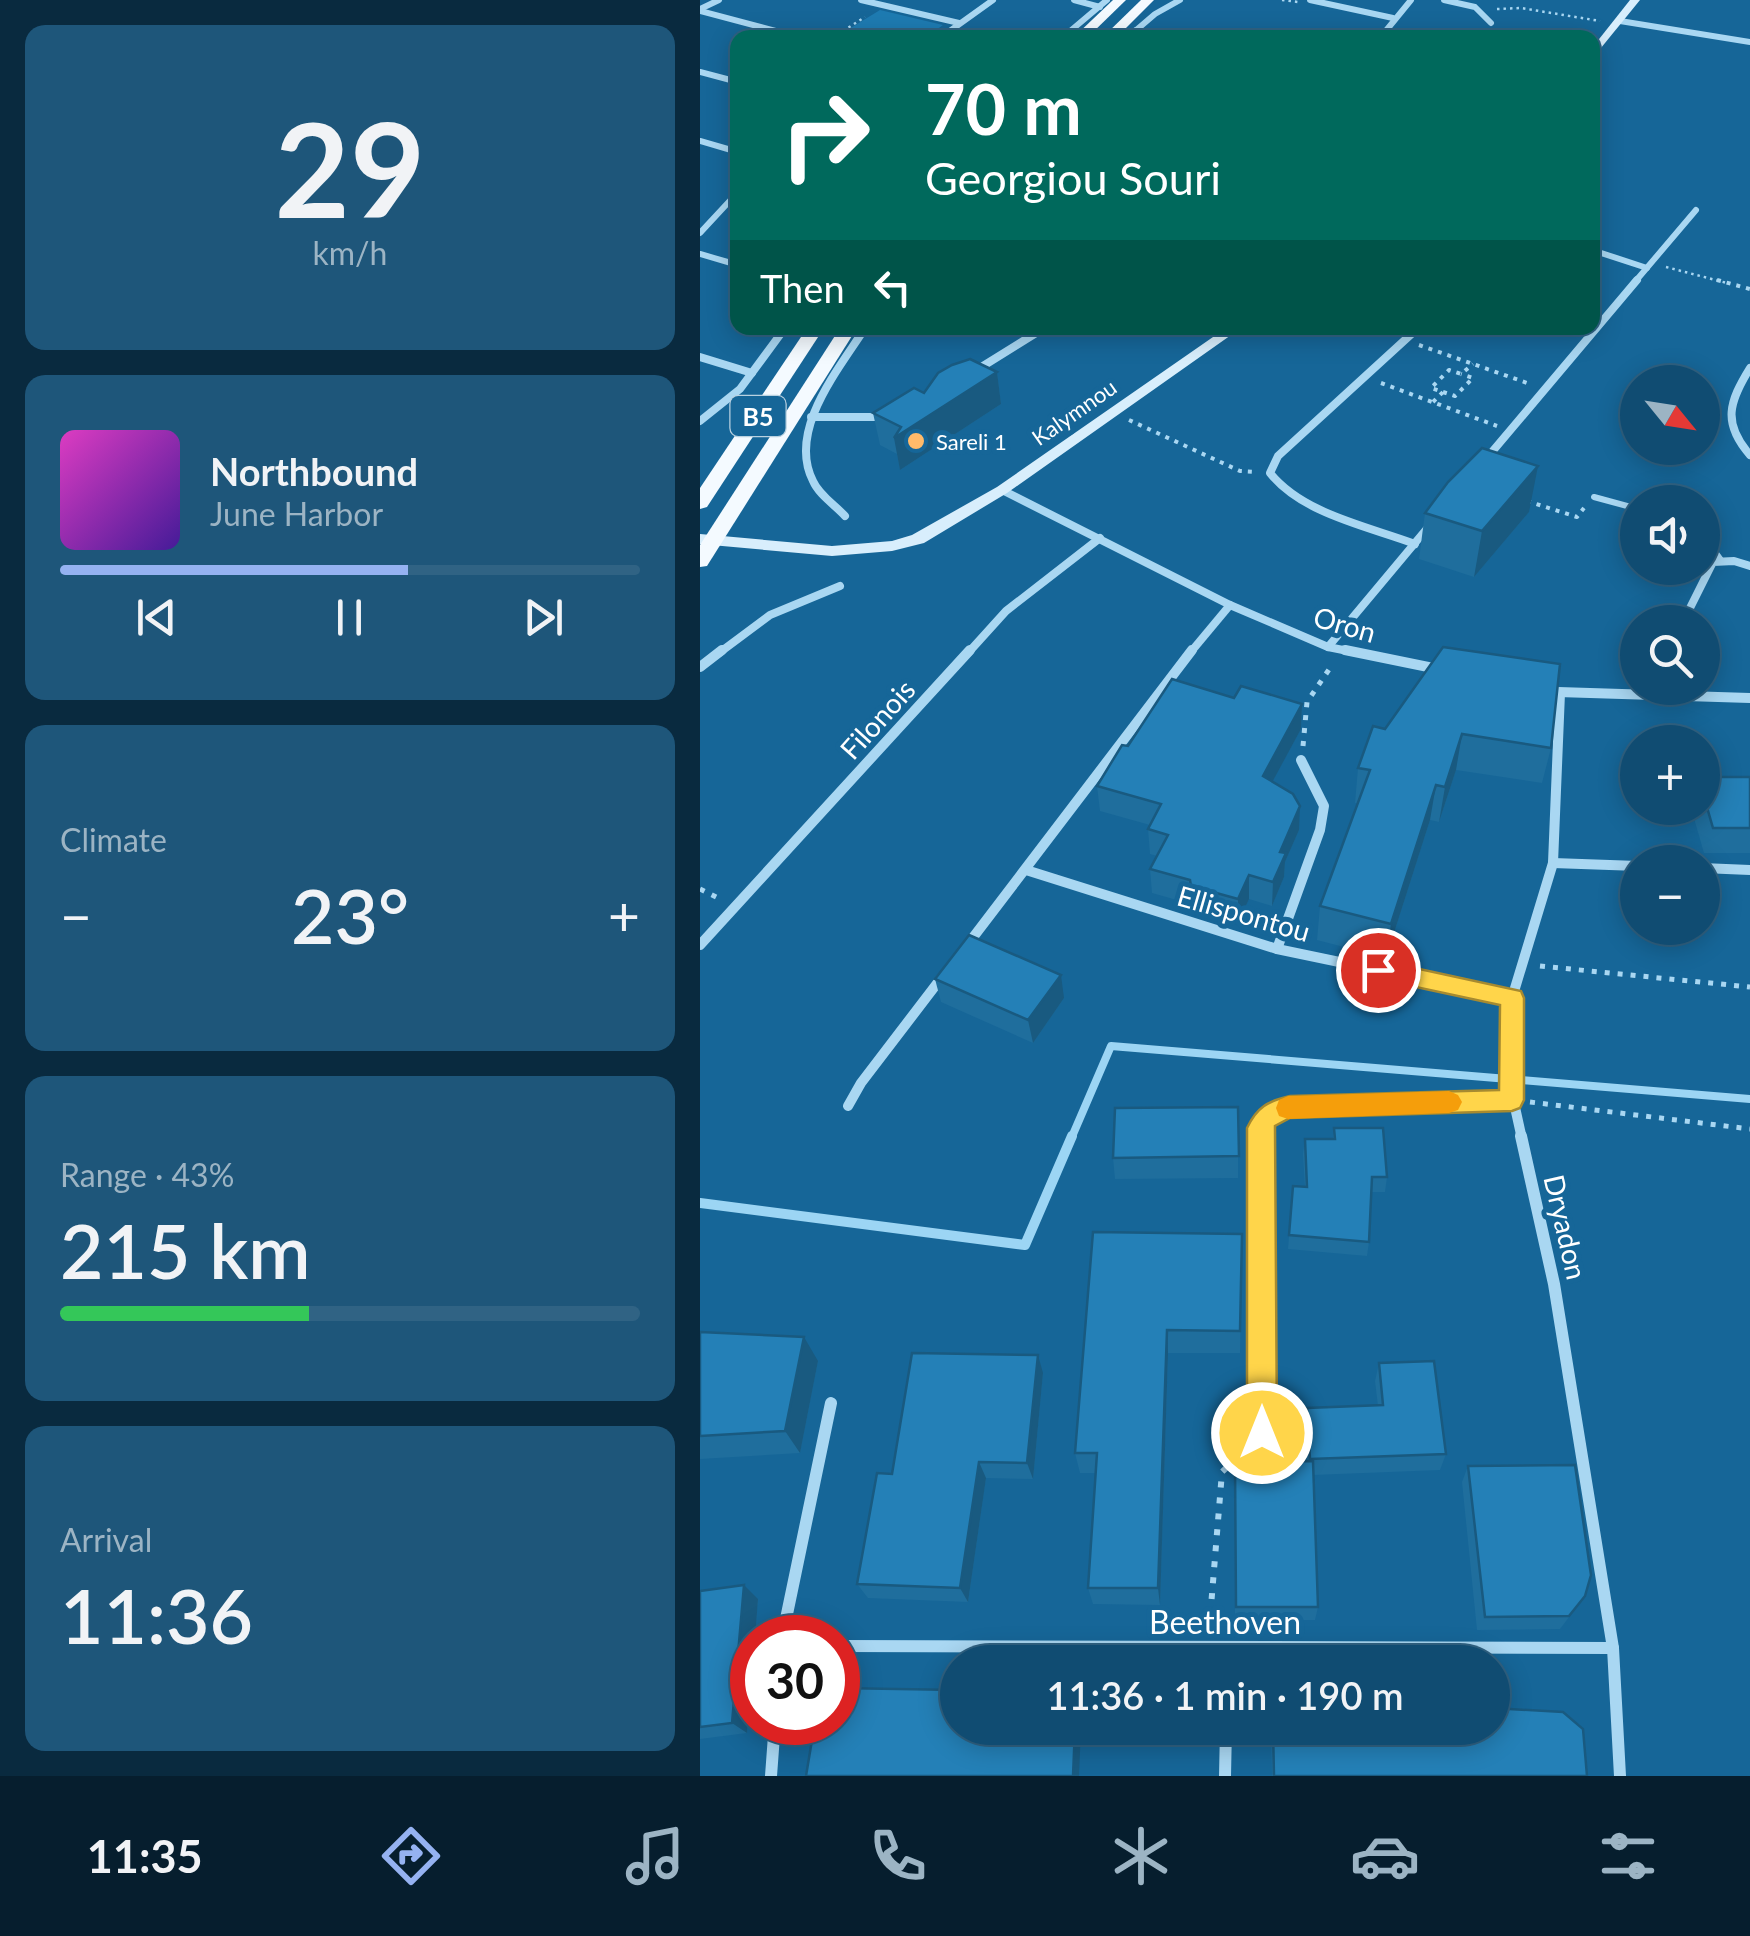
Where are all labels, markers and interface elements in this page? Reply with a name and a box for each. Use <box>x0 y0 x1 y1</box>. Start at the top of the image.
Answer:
text: 70 m <box>925 66 1082 150</box>
icon: right <box>760 70 890 200</box>
text: 29 <box>275 90 425 246</box>
text: Georgiou Souri <box>925 151 1221 205</box>
text: km/h <box>313 233 387 272</box>
icon: left <box>865 260 920 315</box>
text: Then <box>760 265 845 311</box>
north arrow <box>1620 365 1720 465</box>
map controls <box>1620 365 1720 945</box>
street label: Kalymnou <box>1026 373 1122 451</box>
road number: B5 <box>730 396 786 436</box>
place label: Sareli 1 <box>936 428 1007 455</box>
marker: Sareli 1 <box>905 430 927 452</box>
text: Northbound <box>210 448 418 494</box>
button: sound <box>1620 485 1720 585</box>
text: June Harbor <box>210 494 383 533</box>
icon: previous <box>129 590 184 645</box>
icon: pause <box>322 590 377 645</box>
icon: next <box>516 590 571 645</box>
street label: Oron <box>1310 599 1380 649</box>
button: search <box>1620 605 1720 705</box>
street label: Filonois <box>832 672 922 766</box>
button: + <box>1620 725 1720 825</box>
text: Climate <box>60 820 167 859</box>
button: − <box>1620 845 1720 945</box>
text: 23° <box>291 870 409 960</box>
street label: Ellispontou <box>1174 878 1314 948</box>
text: − <box>60 882 92 948</box>
text: + <box>608 882 640 948</box>
pin <box>1336 928 1421 1013</box>
icon: arrive <box>1351 943 1406 998</box>
text: Range · 43% <box>60 1155 234 1194</box>
street label: Dryadon <box>1537 1171 1595 1283</box>
text: 215 km <box>60 1205 311 1295</box>
position arrow <box>1210 1381 1314 1485</box>
text: Arrival <box>60 1520 152 1559</box>
text: 11:36 <box>60 1570 253 1660</box>
street label: Beethoven <box>1149 1602 1301 1641</box>
speed limit sign: 30 <box>730 1615 860 1745</box>
text: 11:36 · 1 min · 190 m <box>1047 1672 1403 1718</box>
icon: directions <box>376 1821 446 1891</box>
icon: music <box>620 1821 690 1891</box>
icon: phone <box>863 1821 933 1891</box>
icon: climate <box>1106 1821 1176 1891</box>
icon: car <box>1350 1821 1420 1891</box>
icon: filters <box>1593 1821 1663 1891</box>
text: 11:35 <box>87 1829 203 1883</box>

